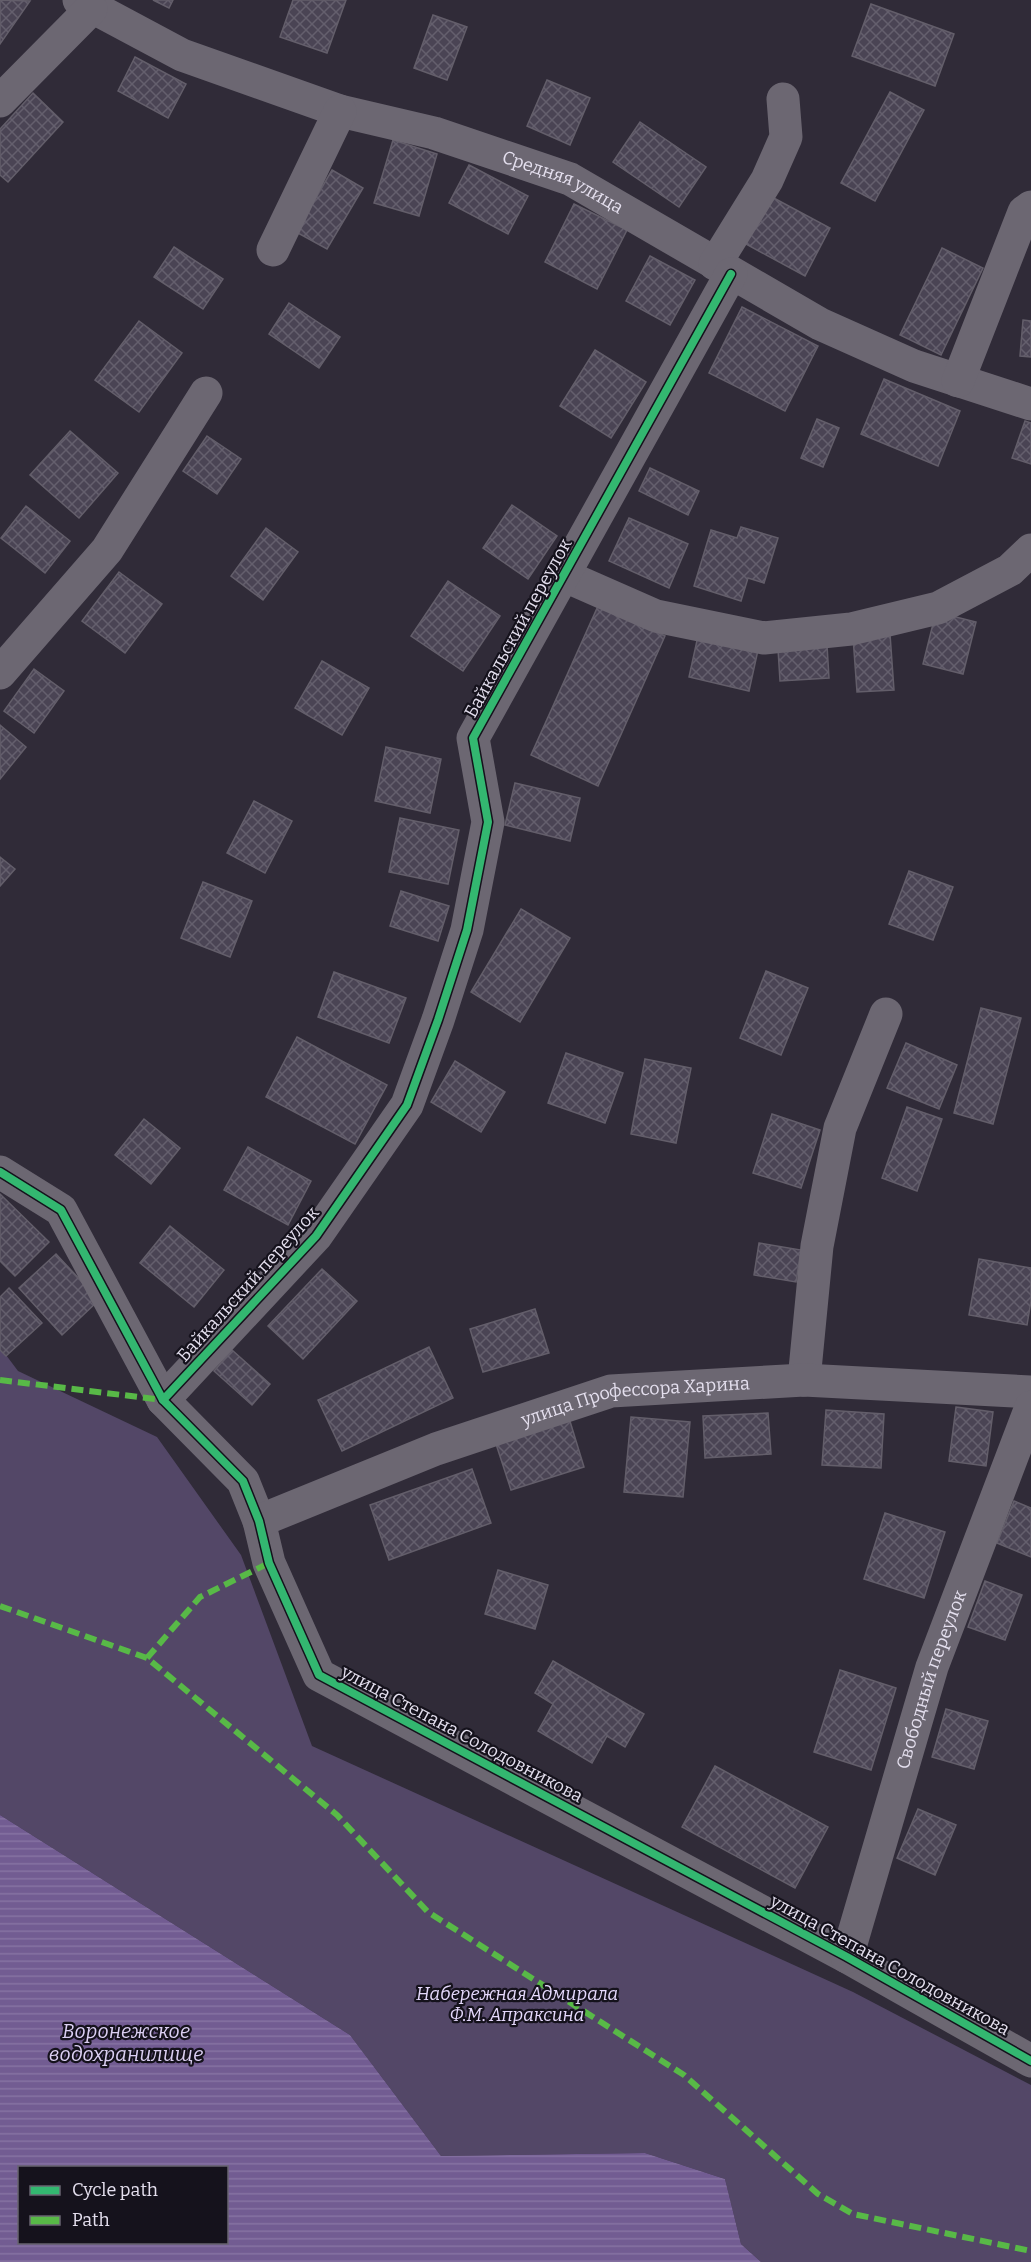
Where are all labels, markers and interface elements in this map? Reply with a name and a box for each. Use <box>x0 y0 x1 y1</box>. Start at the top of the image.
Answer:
street label: Средняя улица <box>499 146 627 219</box>
street label: Байкальский переулок <box>460 534 577 721</box>
street label: Байкальский переулок <box>172 1201 324 1366</box>
street label: улица Профессора Харина <box>518 1372 750 1431</box>
street label: Свободный переулок <box>892 1587 971 1772</box>
street label: улица Степана Солодовникова <box>337 1660 587 1807</box>
street label: улица Степана Солодовникова <box>765 1889 1014 2040</box>
park label: Набережная Адмирала Ф.М. Апраксина <box>416 1983 618 2026</box>
water label: Воронежское водохранилище <box>49 2019 203 2066</box>
legend <box>18 2166 228 2244</box>
text: Cycle path <box>72 2179 158 2201</box>
text: Path <box>72 2209 110 2231</box>

